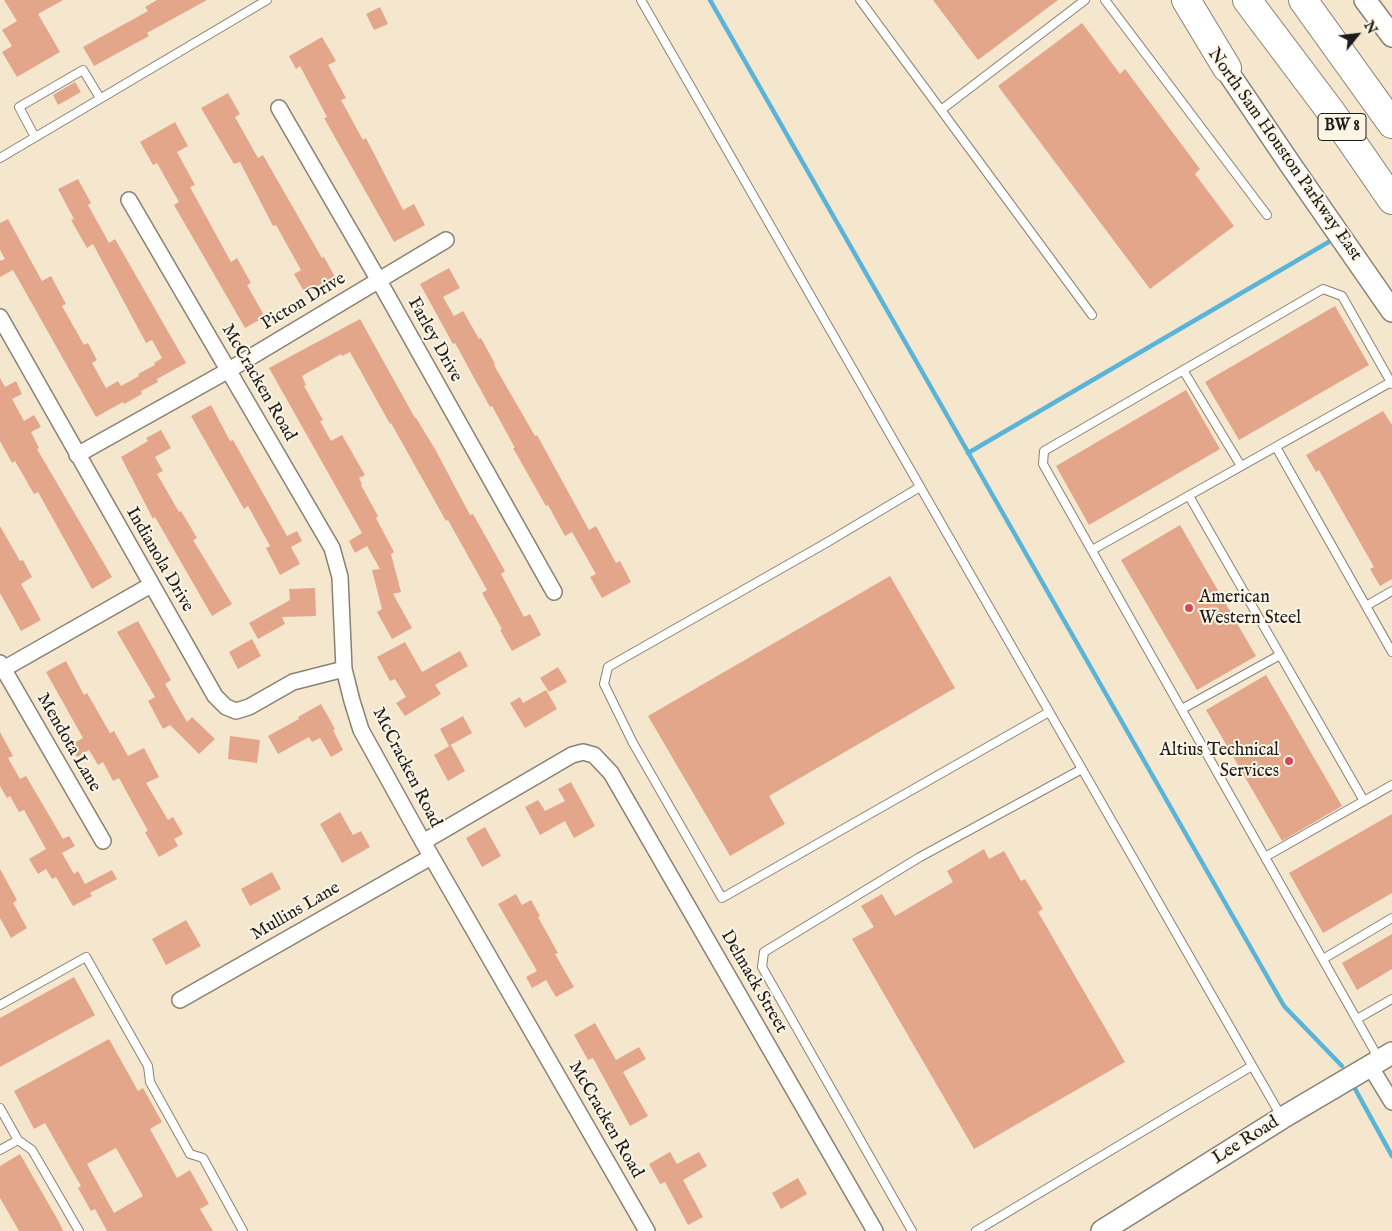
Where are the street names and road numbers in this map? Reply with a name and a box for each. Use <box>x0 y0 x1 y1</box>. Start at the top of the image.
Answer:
street label: North Sam Houston Parkway East <box>1202 44 1366 266</box>
road number: BW 8 <box>1318 114 1366 140</box>
street label: Picton Drive <box>258 269 350 335</box>
street label: Farley Drive <box>402 294 466 386</box>
street label: McCracken Road <box>216 321 300 445</box>
street label: Indianola Drive <box>120 504 198 616</box>
street label: Mendota Lane <box>31 690 105 796</box>
street label: McCracken Road <box>367 705 445 831</box>
street label: Mullins Lane <box>248 878 344 946</box>
street label: Delmack Street <box>715 927 791 1037</box>
street label: McCracken Road <box>563 1058 647 1182</box>
street label: Lee Road <box>1209 1112 1283 1170</box>

